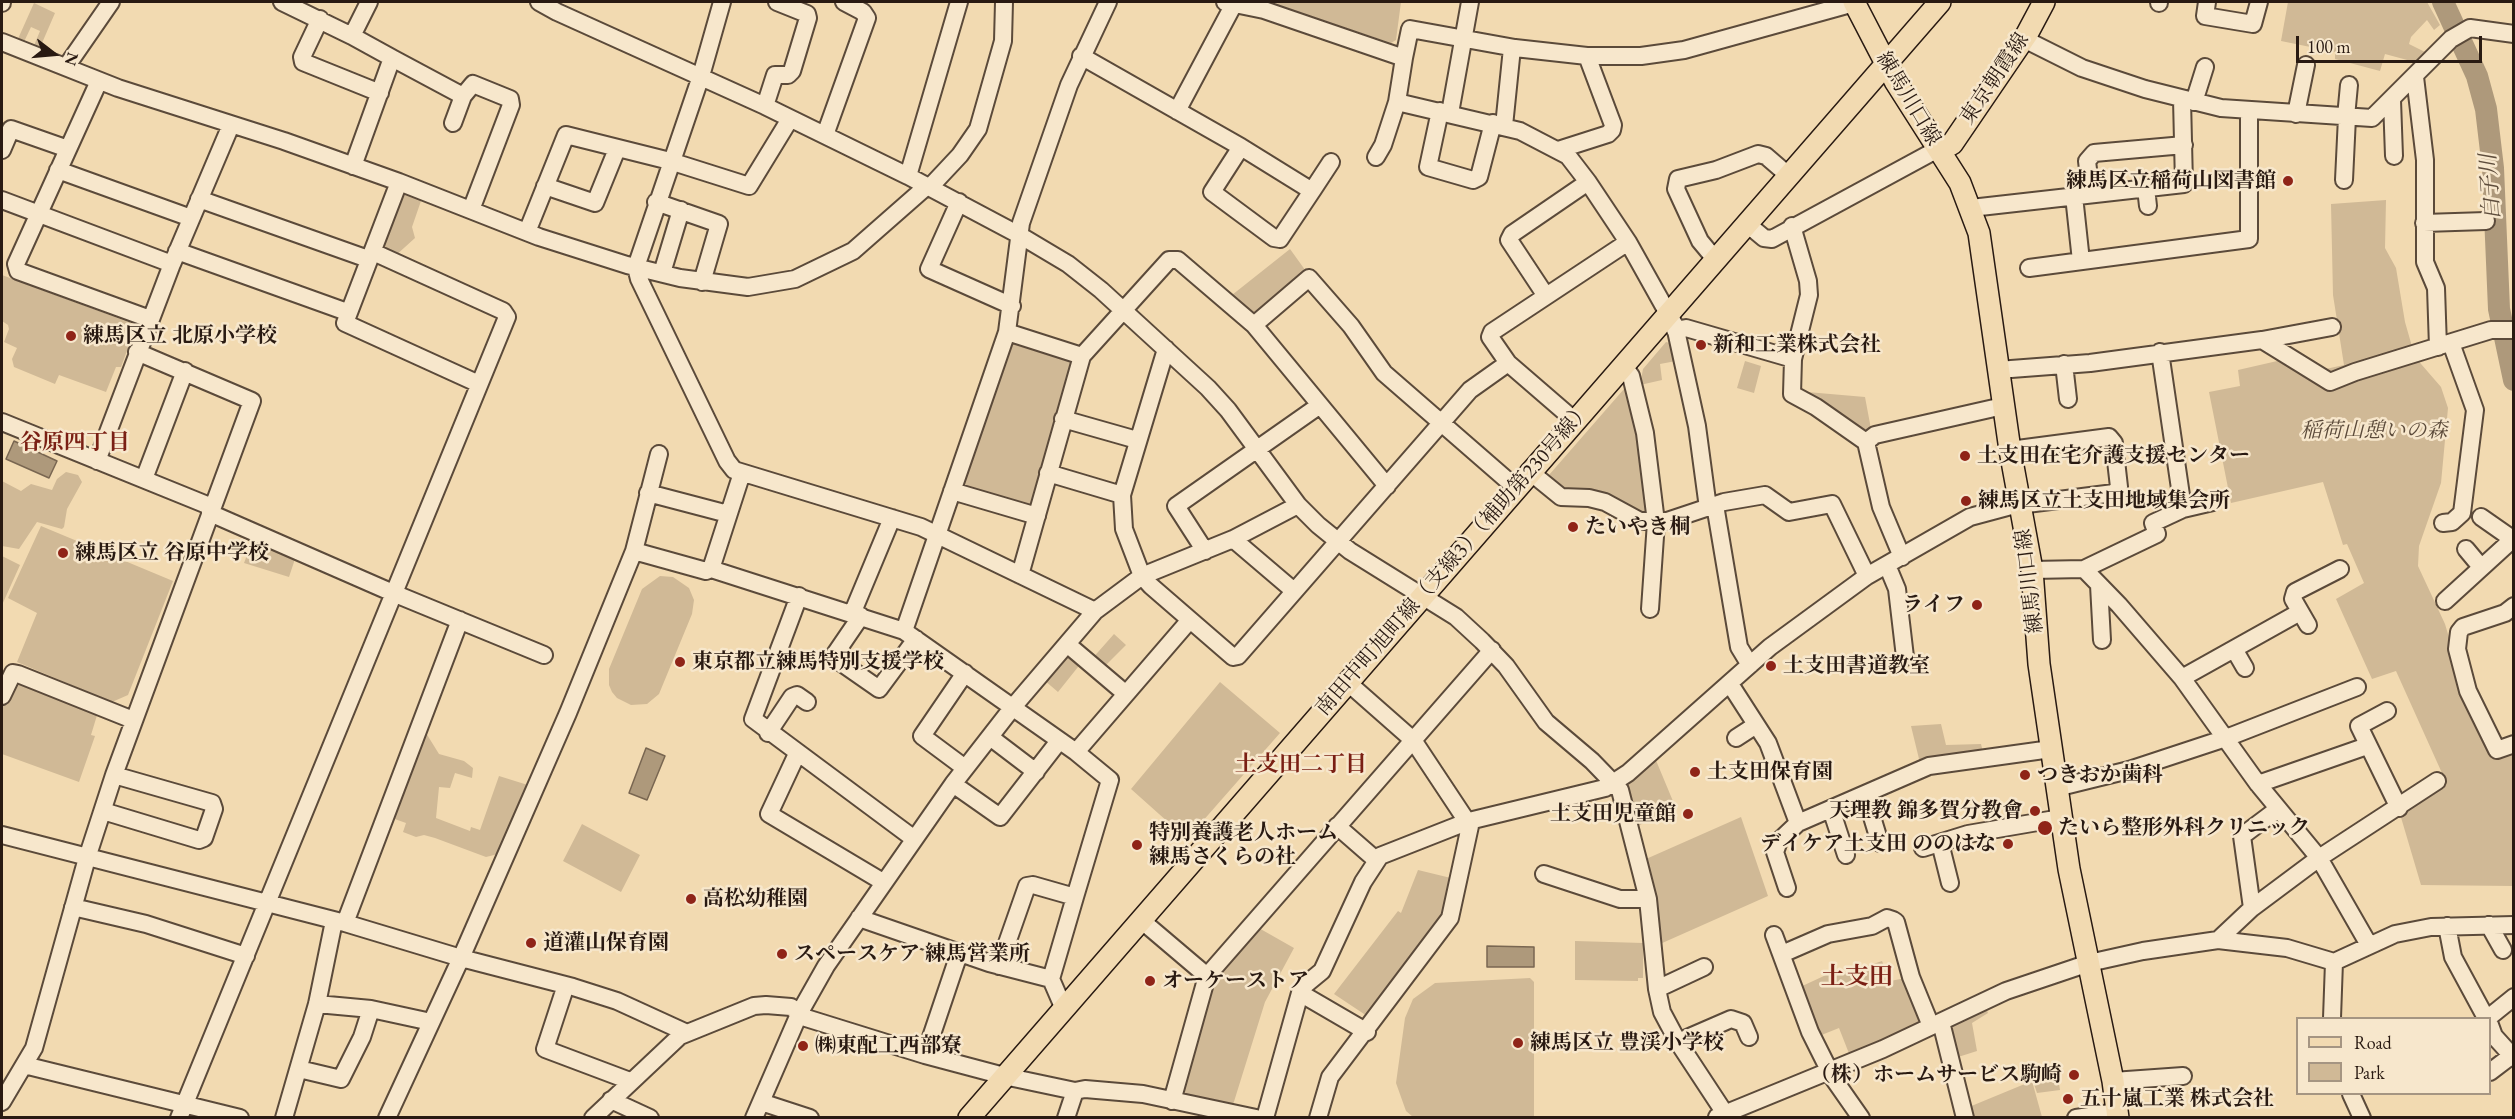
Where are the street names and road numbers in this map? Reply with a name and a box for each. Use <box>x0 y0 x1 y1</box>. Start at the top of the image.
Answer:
street label: 東京朝霞線 <box>1955 28 2035 130</box>
street label: 練馬川口線 <box>1870 48 1946 150</box>
street label: 南田中町旭町線（支線3）（補助第230号線） <box>1311 397 1597 721</box>
street label: 練馬川口線 <box>2011 527 2049 635</box>

